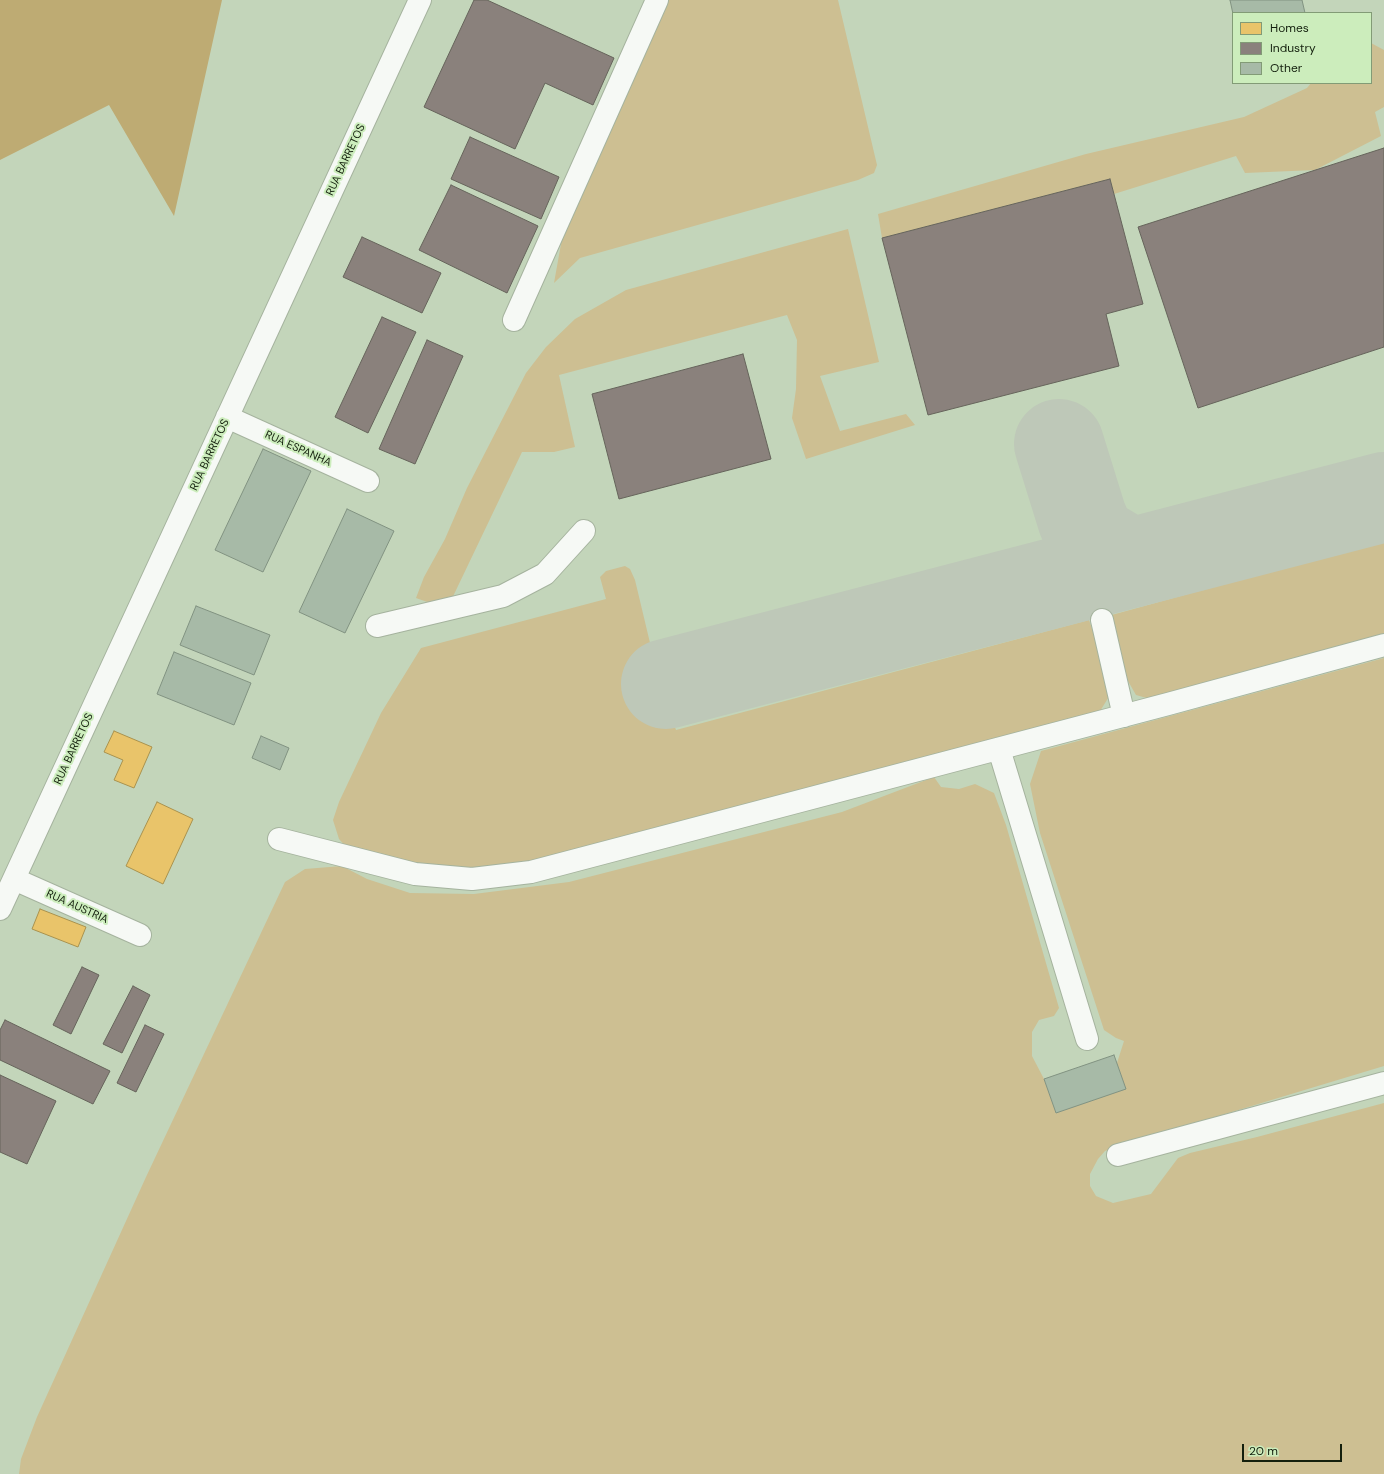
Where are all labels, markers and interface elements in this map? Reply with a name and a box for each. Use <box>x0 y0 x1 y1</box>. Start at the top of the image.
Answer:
legend <box>1232 12 1372 84</box>
text: Homes <box>1270 20 1309 36</box>
text: Industry <box>1270 40 1316 56</box>
text: Other <box>1270 60 1302 76</box>
street label: RUA BARRETOS <box>324 122 368 198</box>
street label: RUA BARRETOS <box>188 417 232 493</box>
street label: RUA ESPANHA <box>263 428 333 470</box>
street label: RUA BARRETOS <box>52 711 96 787</box>
street label: RUA AUSTRIA <box>44 887 110 927</box>
scale bar <box>1244 1436 1344 1462</box>
text: 20 m <box>1249 1443 1278 1459</box>

